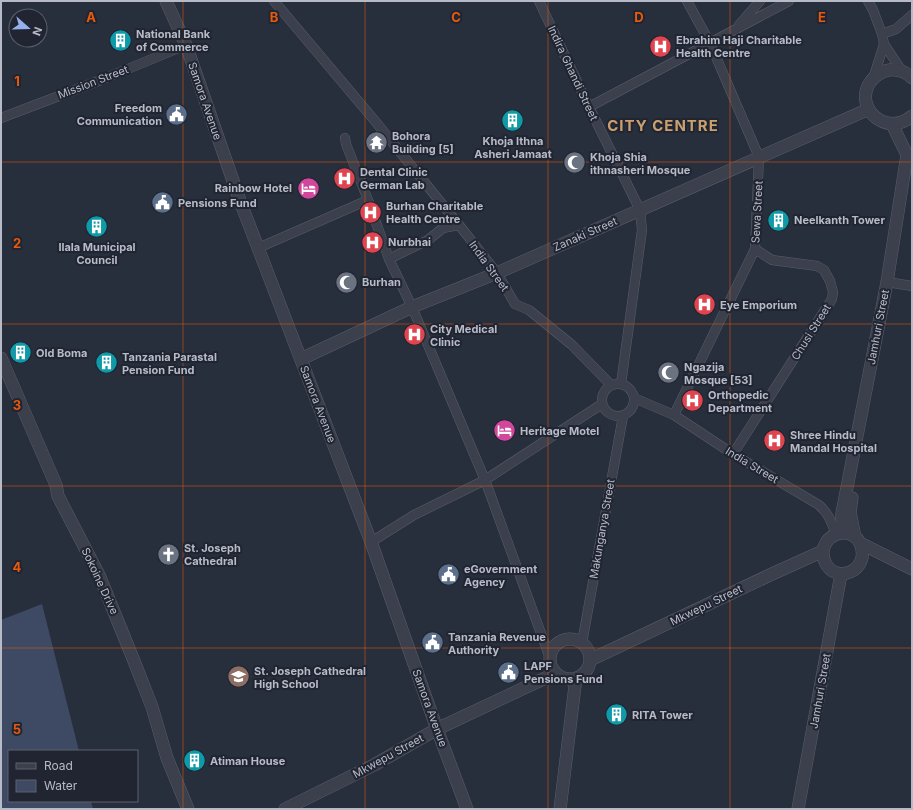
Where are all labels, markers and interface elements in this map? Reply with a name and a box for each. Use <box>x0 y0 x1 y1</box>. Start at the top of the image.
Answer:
north arrow <box>8 8 48 48</box>
text: A <box>86 9 96 25</box>
text: B <box>270 9 279 25</box>
text: C <box>451 9 461 25</box>
text: D <box>634 9 644 25</box>
text: E <box>818 9 826 25</box>
street label: Indira Ghandi Street <box>545 23 601 123</box>
text: N <box>29 25 45 38</box>
building icon: National Bank of Commerce <box>107 27 133 53</box>
place label: National Bank of Commerce <box>136 27 211 54</box>
hospital icon: Ebrahim Haji Charitable Health Centre <box>647 33 673 59</box>
place label: Ebrahim Haji Charitable Health Centre <box>676 33 802 60</box>
street label: Samora Avenue <box>185 60 225 142</box>
street label: Mission Street <box>56 62 130 102</box>
text: 1 <box>14 73 20 89</box>
place label: Freedom Communication <box>77 101 162 128</box>
public building icon: Freedom Communication <box>164 101 190 127</box>
building icon: Khoja Ithna Asheri Jamaat <box>500 108 526 134</box>
district label: CITY CENTRE <box>607 116 719 135</box>
temple icon: Bohora Building [5] <box>363 129 389 155</box>
place label: Bohora Building [5] <box>392 129 454 156</box>
place label: Khoja Ithna Asheri Jamaat <box>474 134 552 161</box>
mosque icon: Khoja Shia ithnasheri Mosque <box>561 150 587 176</box>
place label: Khoja Shia ithnasheri Mosque <box>590 150 691 177</box>
hospital icon: Dental Clinic German Lab <box>332 165 358 191</box>
place label: Dental Clinic German Lab <box>360 165 428 192</box>
hotel icon: Rainbow Hotel <box>295 175 321 201</box>
street label: Sewa Street <box>748 180 766 244</box>
place label: Rainbow Hotel <box>215 181 292 195</box>
public building icon: Pensions Fund <box>149 190 175 216</box>
place label: Pensions Fund <box>178 196 257 210</box>
hospital icon: Burhan Charitable Health Centre <box>357 199 383 225</box>
place label: Burhan Charitable Health Centre <box>386 199 484 226</box>
building icon: Neelkanth Tower <box>766 207 792 233</box>
street label: Zanaki Street <box>551 213 620 254</box>
place label: Neelkanth Tower <box>794 213 885 227</box>
building icon: Ilala Municipal Council <box>84 214 110 240</box>
hospital icon: Nurbhai <box>359 229 385 255</box>
text: 2 <box>13 235 21 251</box>
place label: Nurbhai <box>388 235 431 249</box>
street label: India Street <box>466 238 512 294</box>
place label: Ilala Municipal Council <box>58 240 136 267</box>
mosque icon: Burhan <box>333 269 359 295</box>
place label: Burhan <box>362 275 401 289</box>
street label: Jamhuri Street <box>864 288 892 366</box>
hospital icon: Eye Emporium <box>692 292 718 318</box>
place label: Eye Emporium <box>720 298 797 312</box>
street label: Chusi Street <box>788 301 834 363</box>
hospital icon: City Medical Clinic <box>401 322 427 348</box>
place label: City Medical Clinic <box>430 322 497 349</box>
building icon: Old Boma <box>7 340 33 366</box>
place label: Old Boma <box>36 346 87 360</box>
building icon: Tanzania Parastal Pension Fund <box>94 350 120 376</box>
place label: Tanzania Parastal Pension Fund <box>122 350 217 377</box>
mosque icon: Ngazija Mosque [53] <box>656 360 682 386</box>
place label: Ngazija Mosque [53] <box>684 360 753 387</box>
street label: Samora Avenue <box>297 363 339 445</box>
hospital icon: Orthopedic Department <box>679 388 705 414</box>
place label: Orthopedic Department <box>708 388 772 415</box>
text: 3 <box>13 397 21 413</box>
hotel icon: Heritage Motel <box>492 418 518 444</box>
place label: Heritage Motel <box>520 424 599 438</box>
hospital icon: Shree Hindu Mandal Hospital <box>761 428 787 454</box>
place label: Shree Hindu Mandal Hospital <box>790 428 877 455</box>
street label: India Street <box>723 444 781 486</box>
street label: Makunganya Street <box>586 478 618 580</box>
church icon: St. Joseph Cathedral <box>156 541 182 567</box>
place label: St. Joseph Cathedral <box>184 541 241 568</box>
street label: Sokoine Drive <box>78 545 122 617</box>
text: 4 <box>13 559 22 575</box>
public building icon: eGovernment Agency <box>435 562 461 588</box>
place label: eGovernment Agency <box>464 562 537 589</box>
street label: Mkwepu Street <box>668 581 745 629</box>
public building icon: Tanzania Revenue Authority <box>420 630 446 656</box>
place label: Tanzania Revenue Authority <box>448 630 546 657</box>
street label: Jamhuri Street <box>806 652 834 730</box>
public building icon: LAPF Pensions Fund <box>495 659 521 685</box>
place label: LAPF Pensions Fund <box>524 659 603 686</box>
school or university icon: St. Joseph Cathedral High School <box>226 664 252 690</box>
place label: St. Joseph Cathedral High School <box>254 664 366 691</box>
street label: Samora Avenue <box>409 667 451 749</box>
building icon: RITA Tower <box>603 702 629 728</box>
place label: RITA Tower <box>632 708 693 722</box>
text: 5 <box>13 721 21 737</box>
street label: Mkwepu Street <box>350 731 426 781</box>
building icon: Atiman House <box>181 748 207 774</box>
legend <box>8 750 138 802</box>
place label: Atiman House <box>210 754 286 768</box>
text: Road <box>44 758 73 773</box>
text: Water <box>44 778 78 793</box>

